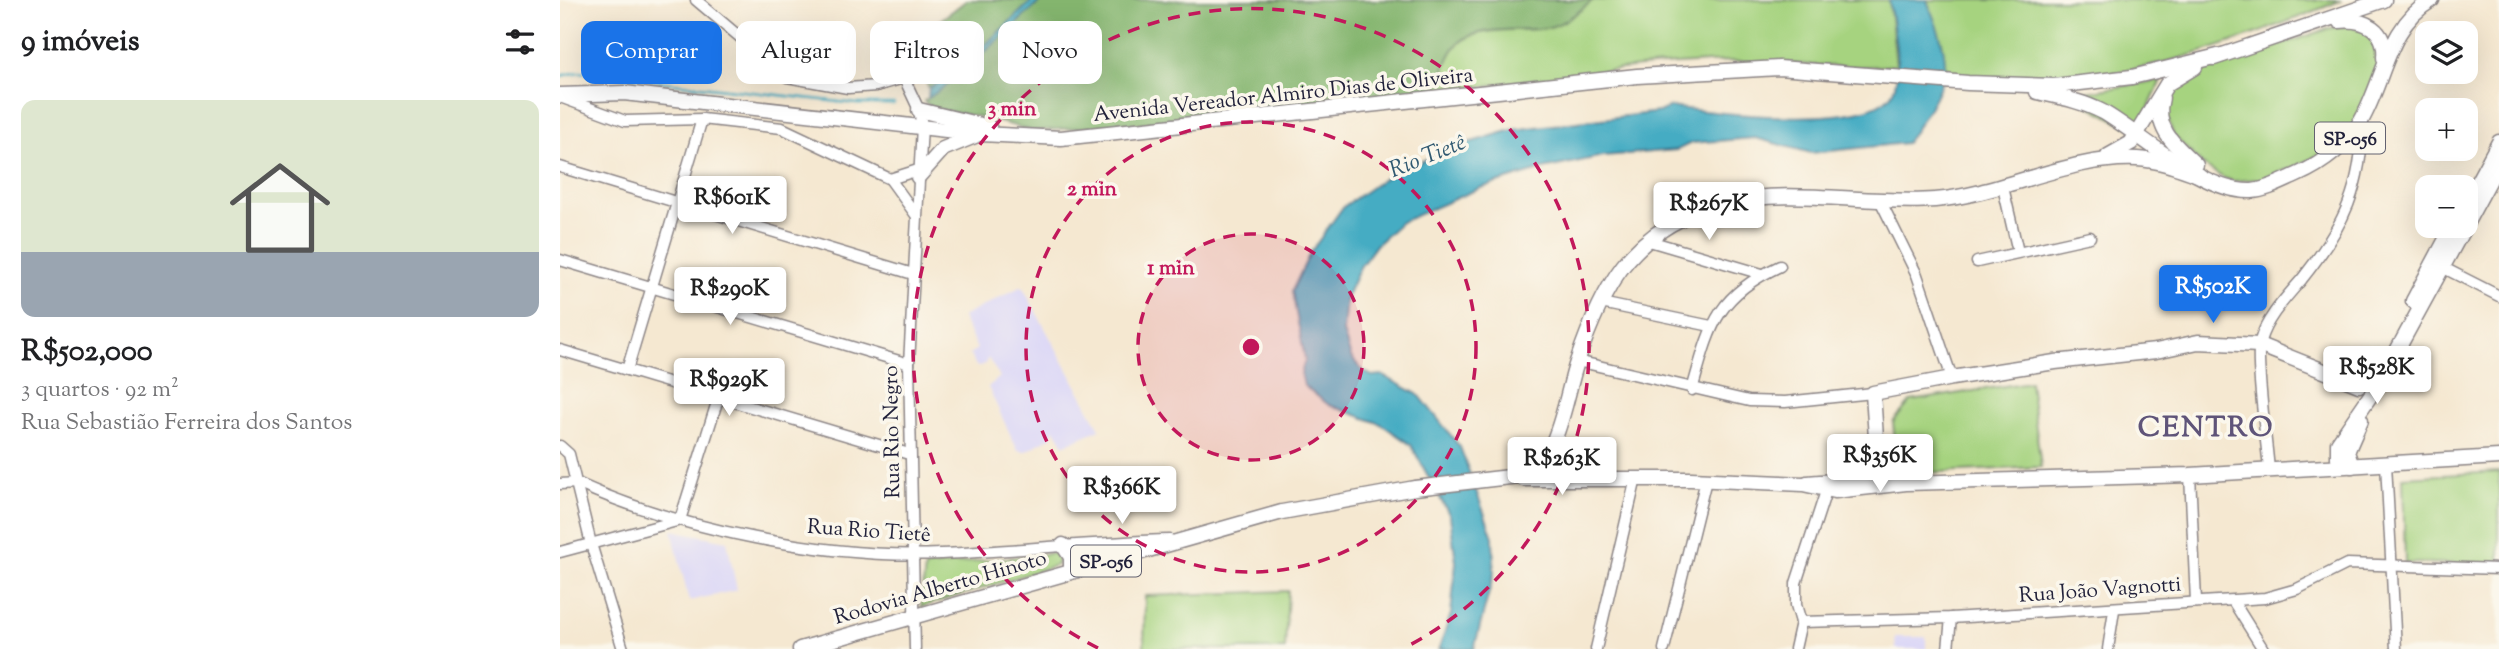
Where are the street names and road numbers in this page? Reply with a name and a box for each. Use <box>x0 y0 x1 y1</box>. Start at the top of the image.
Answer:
street label: Avenida Vereador Almiro Dias de Oliveira <box>1092 61 1475 131</box>
road number: SP-056 <box>2315 122 2385 154</box>
street label: Rua Rio Negro <box>877 365 909 499</box>
street label: Rua Rio Tietê <box>806 513 932 551</box>
street label: Rodovia Alberto Hinoto <box>831 544 1050 634</box>
road number: SP-056 <box>1071 546 1141 576</box>
street label: Rua João Vagnotti <box>2018 570 2182 612</box>

